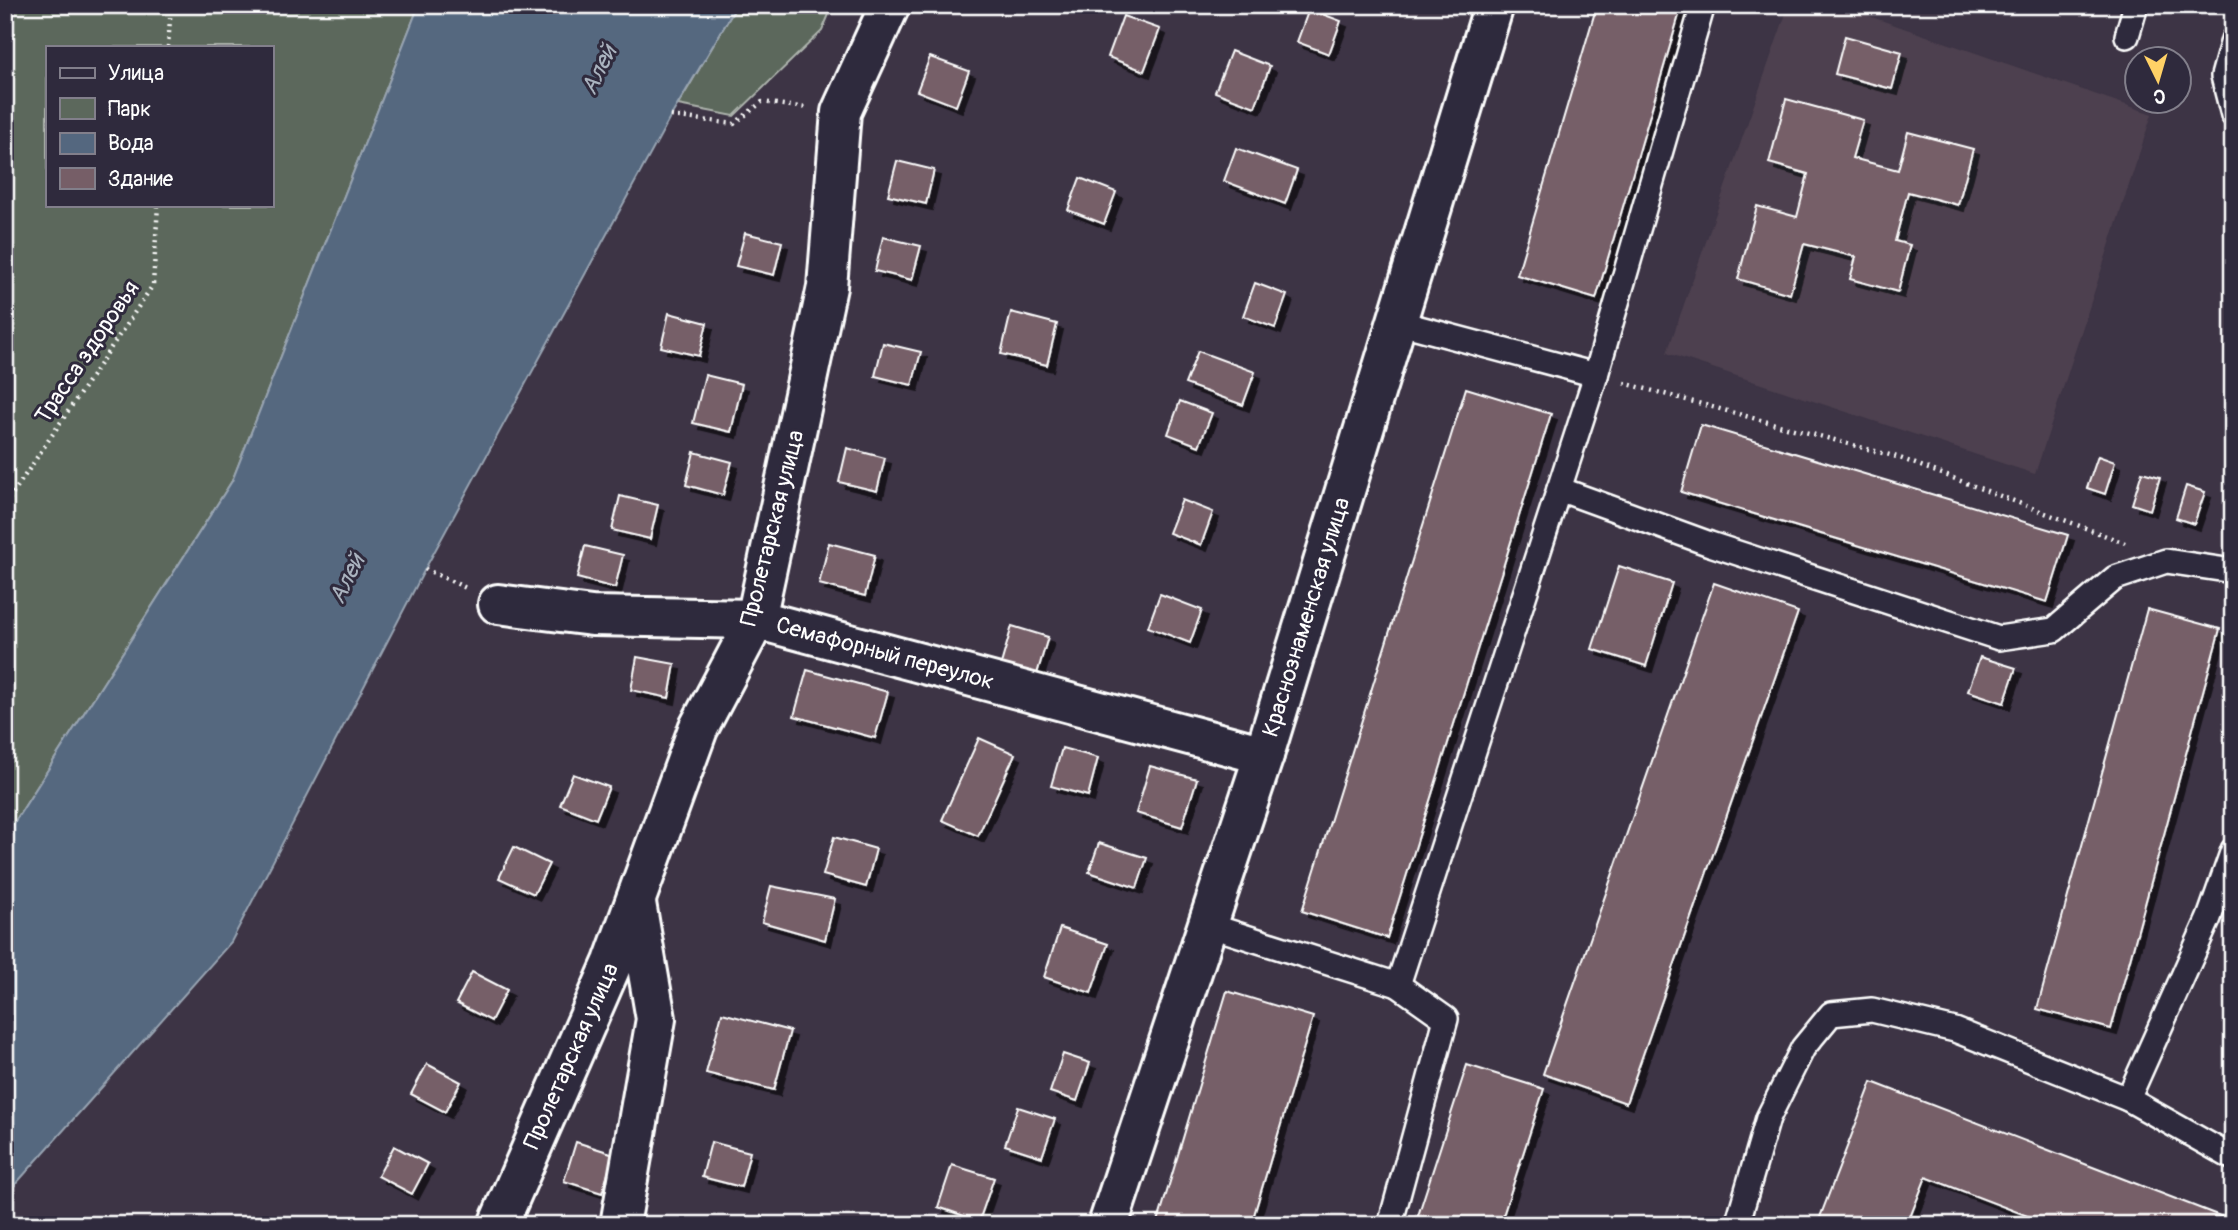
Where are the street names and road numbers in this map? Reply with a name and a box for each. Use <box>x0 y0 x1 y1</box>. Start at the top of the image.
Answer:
street label: Трасса здоровья <box>28 275 146 429</box>
street label: Пролетарская улица <box>734 427 810 629</box>
street label: Краснознаменская улица <box>1256 494 1356 740</box>
street label: Семафорный переулок <box>773 610 997 696</box>
street label: Пролетарская улица <box>517 958 625 1154</box>

